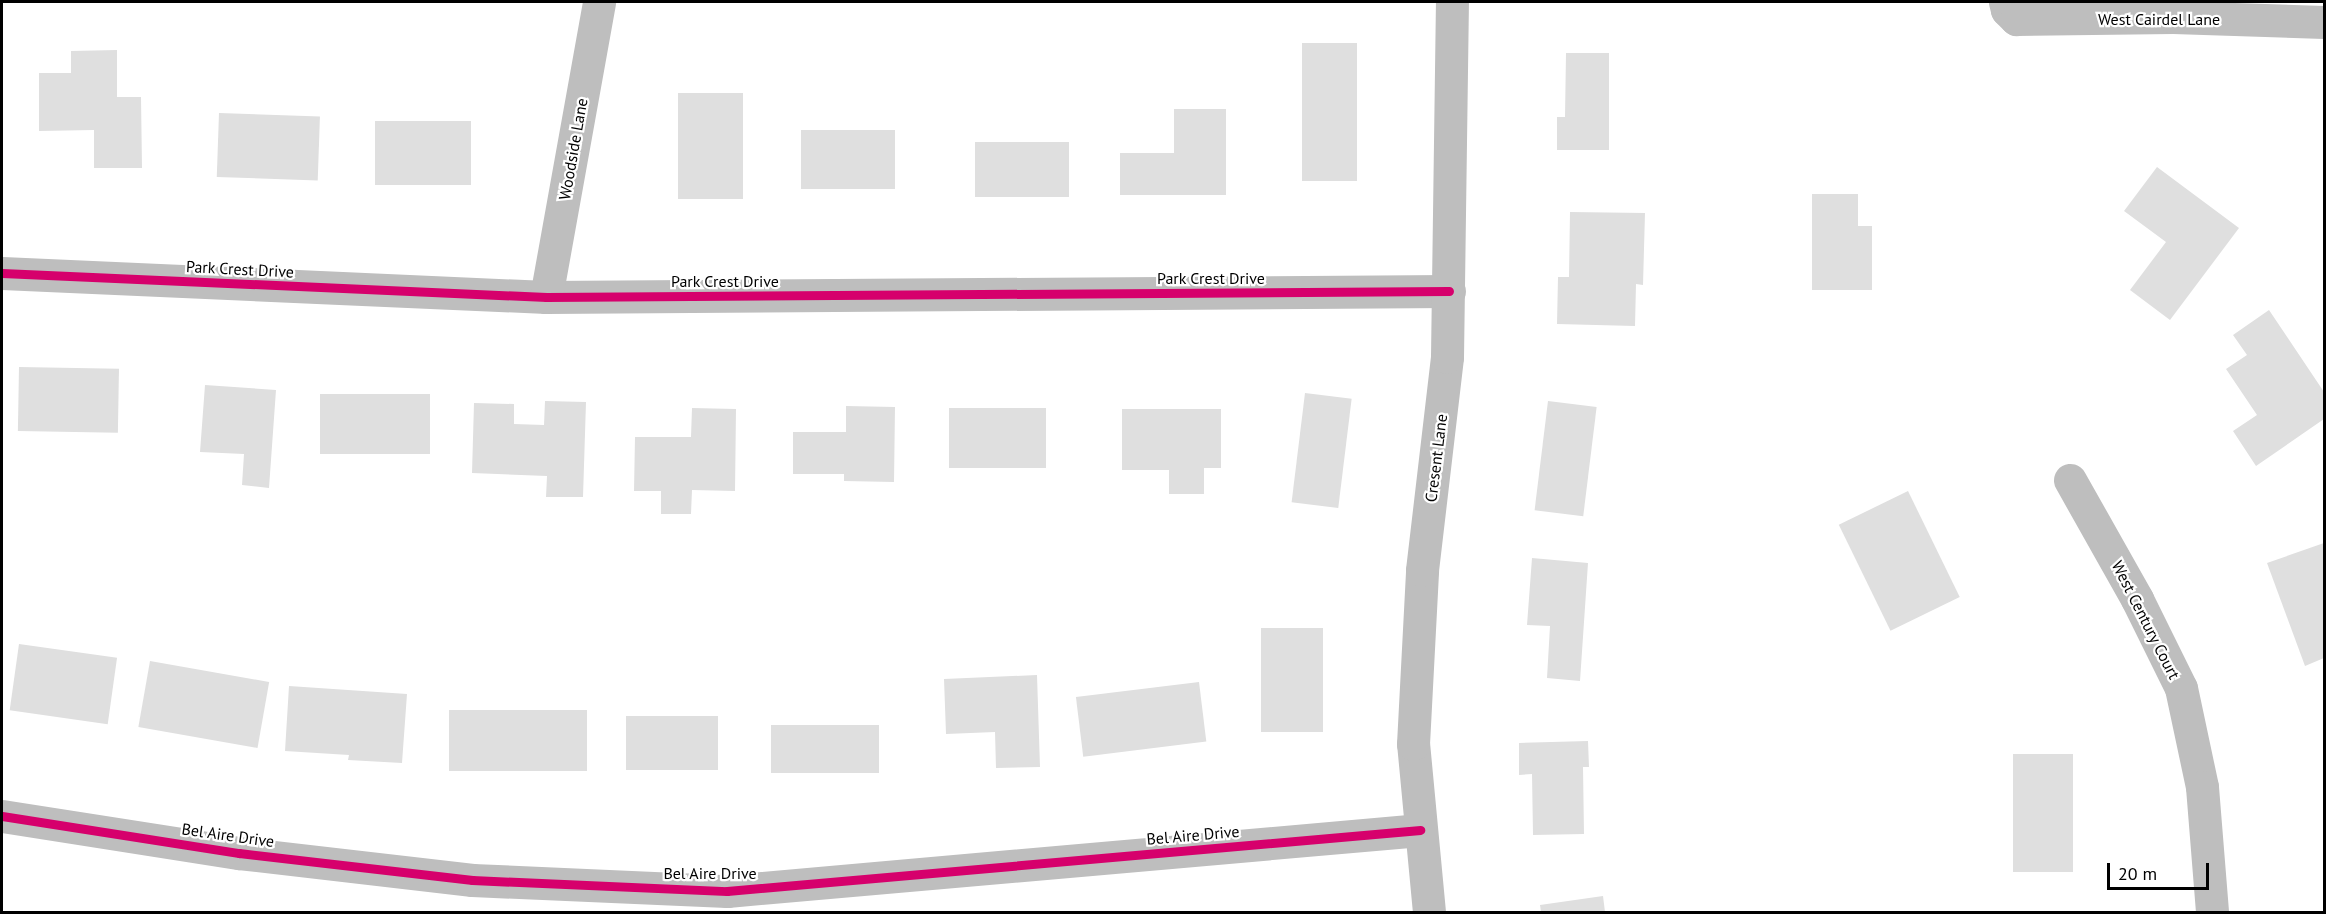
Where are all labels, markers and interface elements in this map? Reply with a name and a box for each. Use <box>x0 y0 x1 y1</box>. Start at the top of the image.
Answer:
street label: West Cairdel Lane <box>2098 9 2220 29</box>
street label: Woodside Lane <box>555 97 591 201</box>
street label: Park Crest Drive <box>185 257 295 281</box>
street label: Park Crest Drive <box>1157 268 1265 288</box>
street label: Park Crest Drive <box>671 271 779 291</box>
street label: Cresent Lane <box>1421 413 1451 503</box>
street label: West Century Court <box>2108 557 2184 683</box>
street label: Bel Aire Drive <box>180 819 276 851</box>
street label: Bel Aire Drive <box>1145 821 1241 849</box>
scale bar <box>2110 851 2212 889</box>
text: 20 m <box>2118 862 2157 885</box>
street label: Bel Aire Drive <box>663 863 757 883</box>

